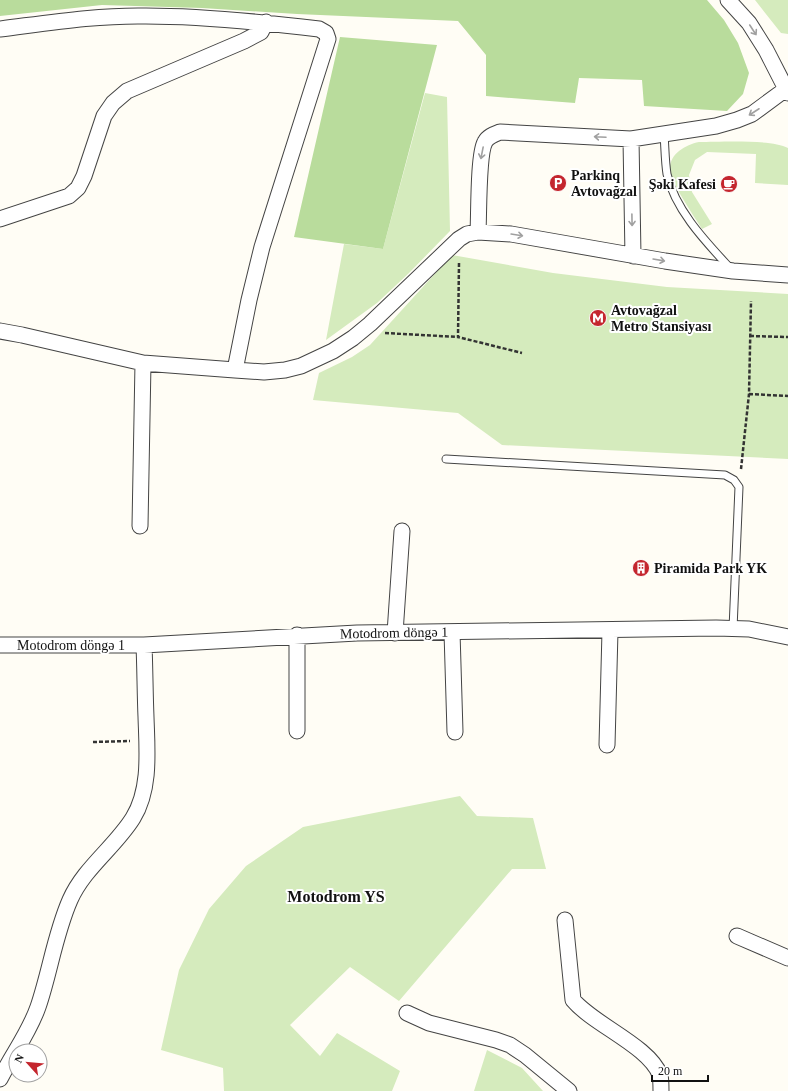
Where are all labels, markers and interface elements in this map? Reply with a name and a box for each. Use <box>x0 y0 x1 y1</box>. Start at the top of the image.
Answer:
one-way arrow <box>749 24 758 35</box>
one-way arrow <box>748 108 760 116</box>
one-way arrow <box>594 134 607 141</box>
one-way arrow <box>478 146 486 159</box>
place label: Parkinq Avtovağzal <box>571 168 637 199</box>
parking icon: Parkinq Avtovağzal <box>548 173 568 193</box>
cafe icon: Şəki Kafesi <box>719 174 739 194</box>
place label: Şəki Kafesi <box>649 177 716 192</box>
one-way arrow <box>628 213 636 226</box>
one-way arrow <box>510 231 523 239</box>
one-way arrow <box>652 256 665 264</box>
place label: Avtovağzal Metro Stansiyası <box>611 303 712 334</box>
metro station icon: Avtovağzal Metro Stansiyası <box>588 308 608 328</box>
building icon: Piramida Park YK <box>631 558 651 578</box>
place label: Piramida Park YK <box>654 561 767 576</box>
street label: Motodrom döngə 1 <box>340 625 448 641</box>
street label: Motodrom döngə 1 <box>17 638 125 653</box>
district label: Motodrom YS <box>287 888 385 905</box>
north arrow <box>8 1043 48 1083</box>
text: N <box>12 1052 26 1065</box>
scale bar <box>652 1057 708 1083</box>
text: 20 m <box>658 1064 683 1078</box>

